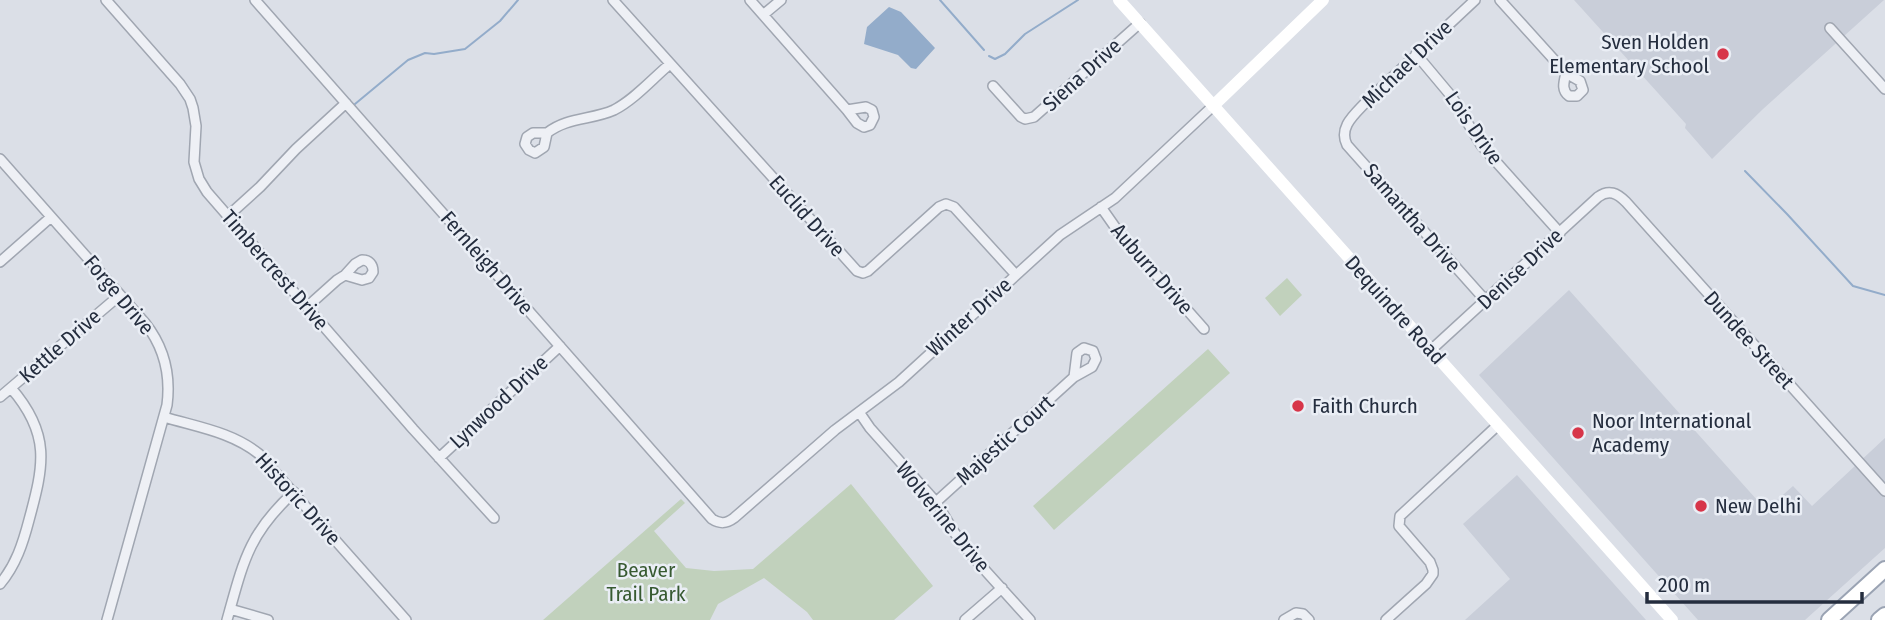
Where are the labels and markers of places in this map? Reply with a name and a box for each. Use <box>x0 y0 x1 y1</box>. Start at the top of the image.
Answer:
place label: Sven Holden Elementary School <box>1549 29 1709 79</box>
marker: Sven Holden Elementary School <box>1715 46 1731 62</box>
place label: Faith Church <box>1312 393 1418 419</box>
marker: Faith Church <box>1290 398 1306 414</box>
place label: Noor International Academy <box>1592 408 1752 458</box>
marker: Noor International Academy <box>1570 425 1586 441</box>
place label: New Delhi <box>1715 493 1801 519</box>
marker: New Delhi <box>1693 498 1709 514</box>

